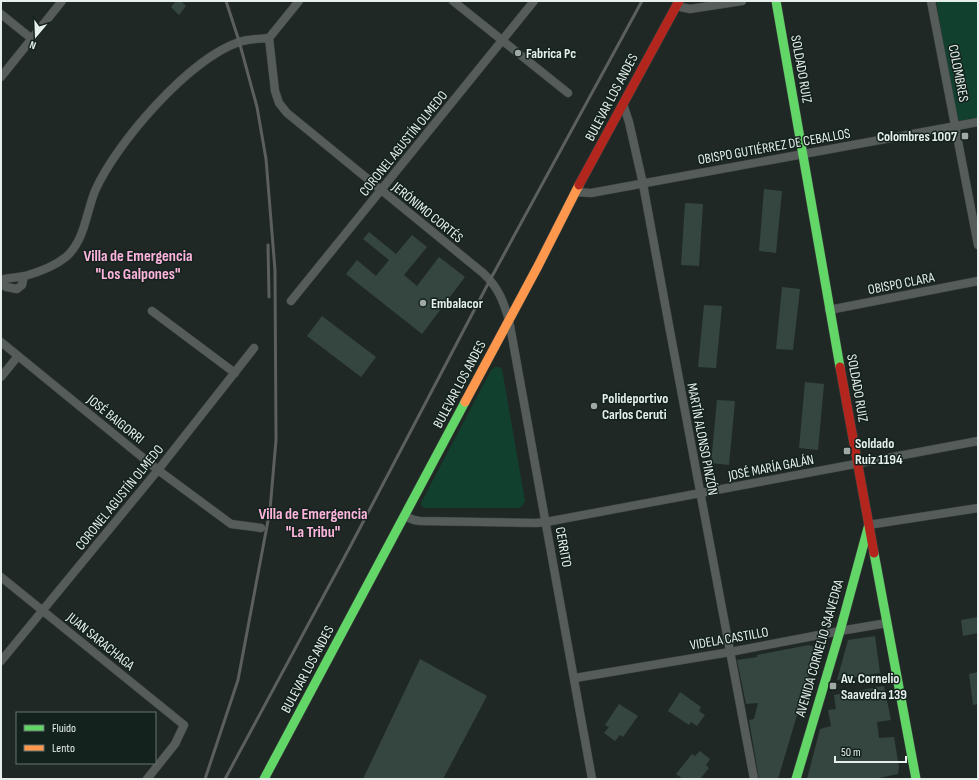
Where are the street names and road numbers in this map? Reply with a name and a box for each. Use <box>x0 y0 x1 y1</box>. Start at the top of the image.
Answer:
street label: SOLDADO RUIZ <box>787 34 816 105</box>
street label: COLOMBRES <box>945 43 972 103</box>
street label: BULEVAR LOS ANDES <box>581 51 642 144</box>
street label: CORONEL AGUSTÍN OLMEDO <box>356 87 451 199</box>
street label: OBISPO GUTIÉRREZ DE CEBALLOS <box>697 125 852 168</box>
street label: JERÓNIMO CORTÉS <box>388 178 467 246</box>
street label: OBISPO CLARA <box>866 269 937 298</box>
street label: BULEVAR LOS ANDES <box>429 338 490 431</box>
street label: SOLDADO RUIZ <box>843 353 872 424</box>
street label: MARTÍN ALONSO PINZÓN <box>683 381 722 497</box>
street label: JOSÉ BAIGORRI <box>83 391 148 448</box>
street label: CORONEL AGUSTÍN OLMEDO <box>72 441 167 553</box>
street label: JOSÉ MARÍA GALÁN <box>726 451 815 484</box>
street label: CERRITO <box>552 526 575 569</box>
street label: AVENIDA CORNELIO SAAVEDRA <box>791 577 847 720</box>
street label: JUAN SARACHAGA <box>63 608 139 674</box>
street label: BULEVAR LOS ANDES <box>277 623 338 716</box>
street label: VIDELA CASTILLO <box>688 623 770 654</box>

